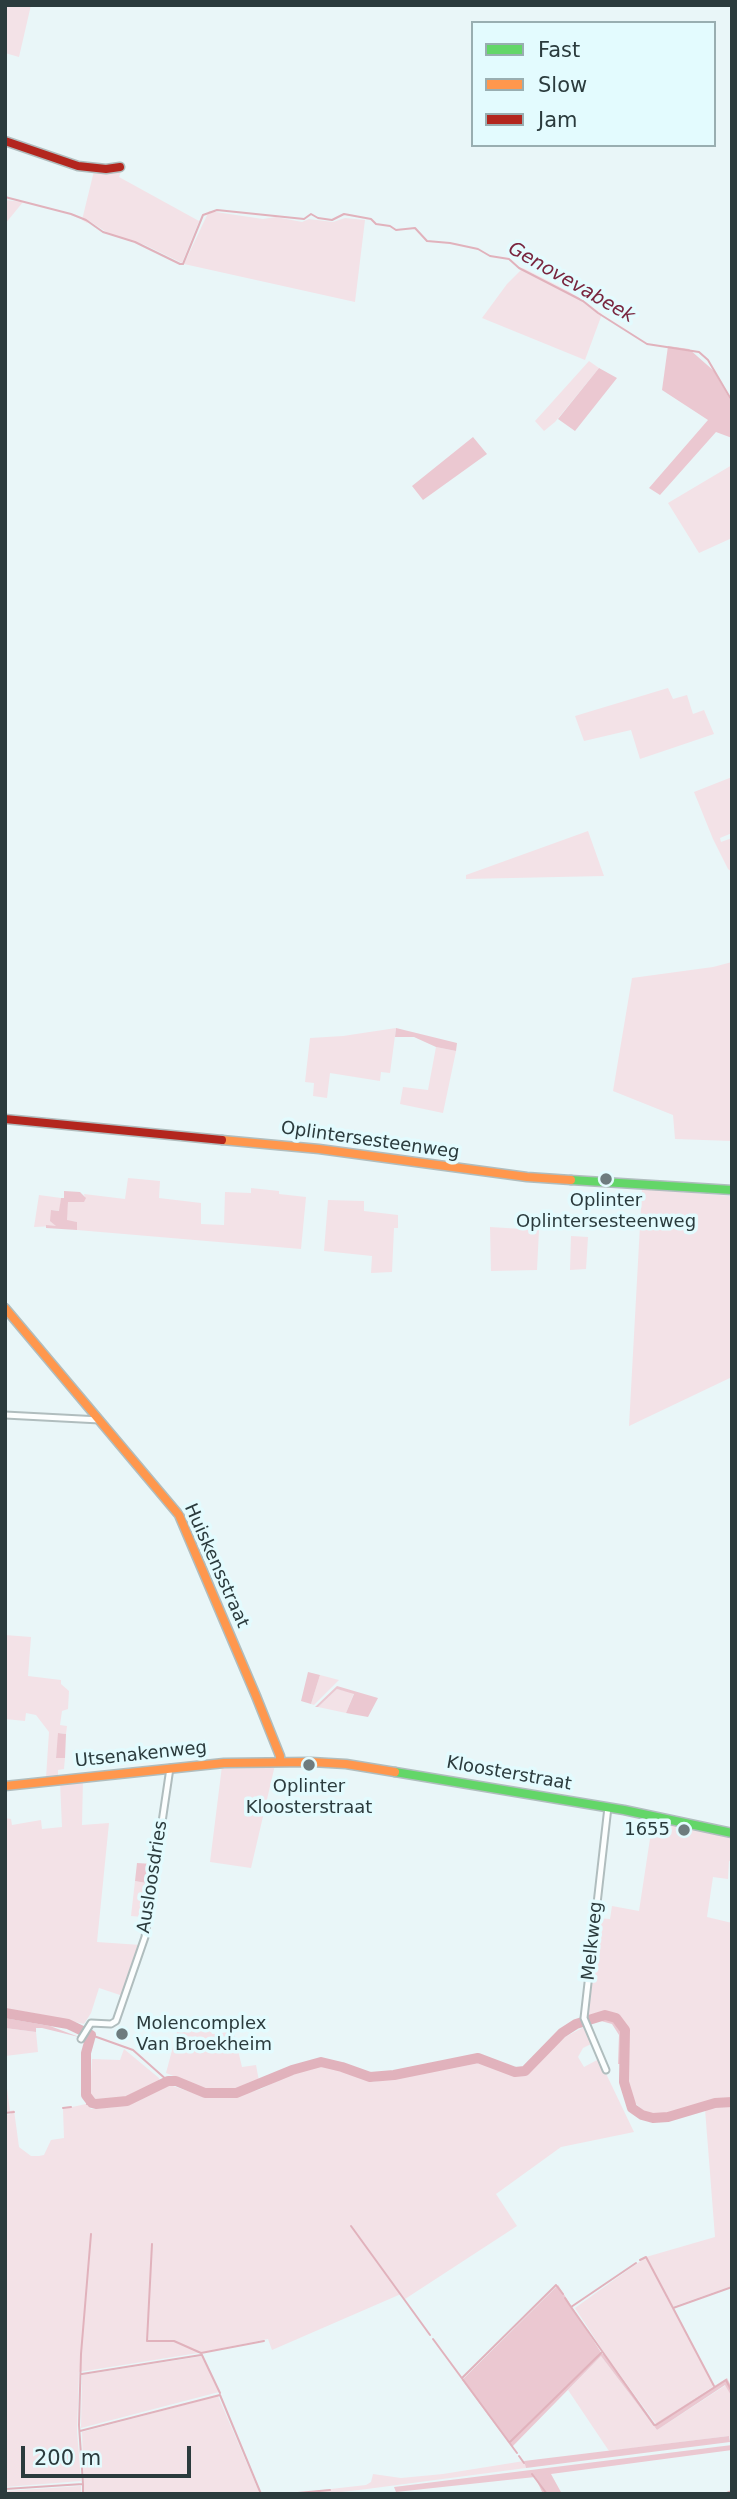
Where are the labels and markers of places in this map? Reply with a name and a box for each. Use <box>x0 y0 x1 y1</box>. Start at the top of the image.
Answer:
marker: Oplinter Oplintersesteenweg <box>598 1171 614 1187</box>
place label: Oplinter Oplintersesteenweg <box>516 1190 696 1232</box>
marker: Oplinter Kloosterstraat <box>301 1757 317 1773</box>
place label: Oplinter Kloosterstraat <box>246 1776 372 1818</box>
place label: 1655 <box>624 1819 670 1841</box>
marker: 1655 <box>676 1822 692 1838</box>
place label: Molencomplex Van Broekheim <box>136 2013 272 2056</box>
marker: Molencomplex Van Broekheim <box>114 2026 130 2042</box>

